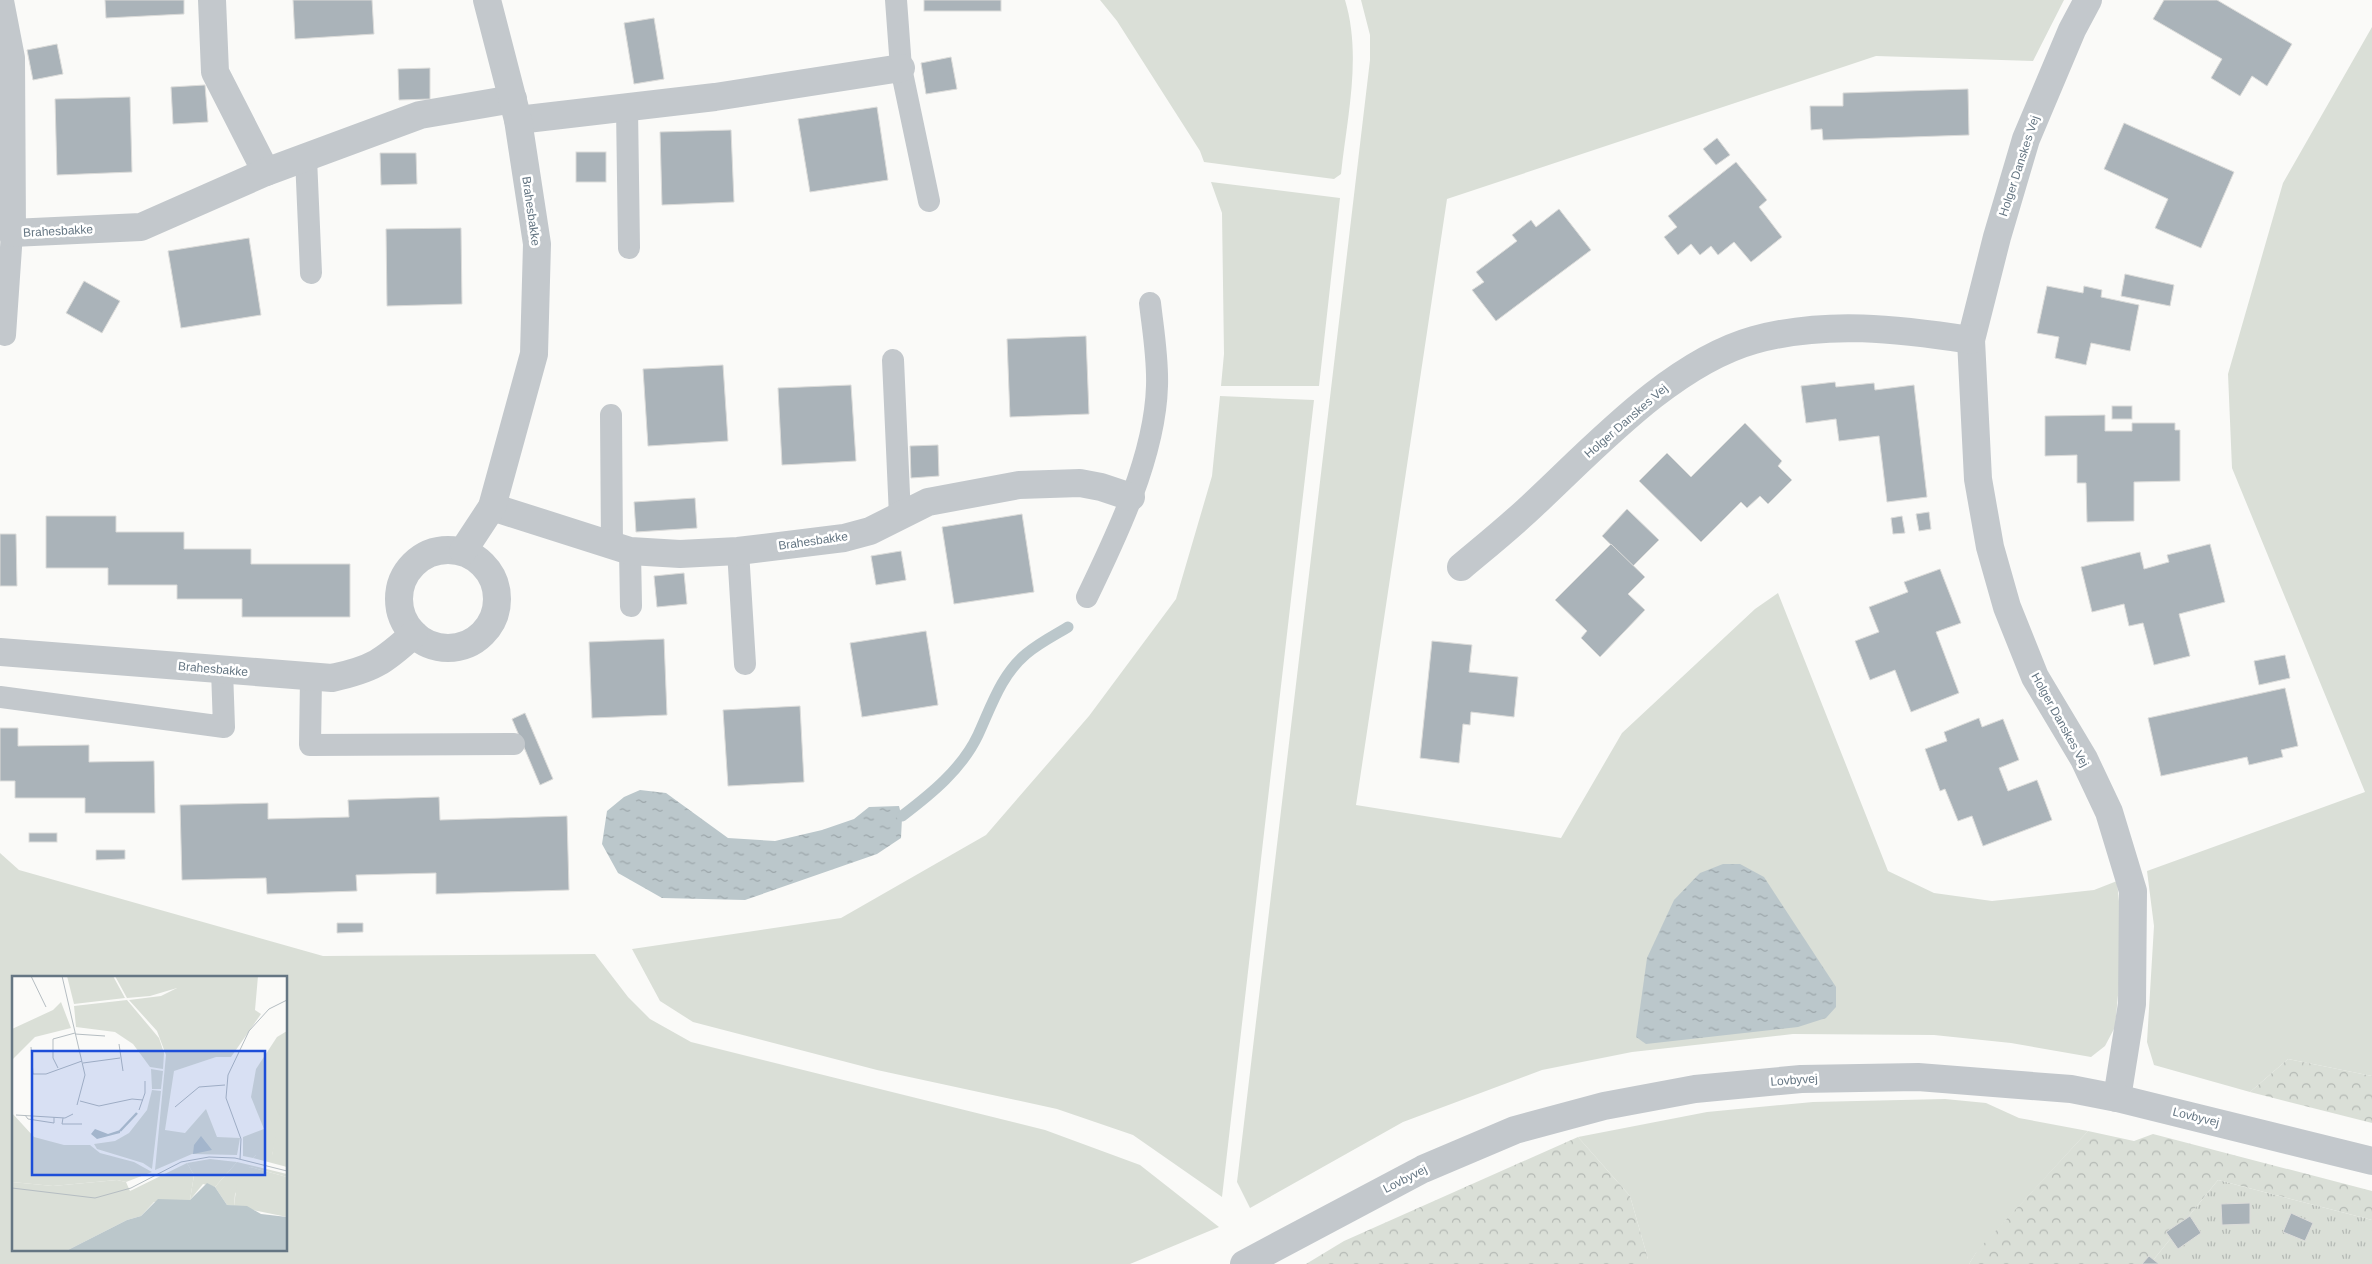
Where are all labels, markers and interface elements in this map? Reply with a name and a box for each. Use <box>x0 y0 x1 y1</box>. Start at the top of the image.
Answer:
street label: Holger Danskes Vej <box>1996 114 2042 218</box>
street label: Brahesbakke <box>519 175 543 247</box>
street label: Brahesbakke <box>23 222 94 240</box>
street label: Holger Danskes Vej <box>1582 381 1670 461</box>
street label: Brahesbakke <box>777 529 849 553</box>
street label: Brahesbakke <box>177 659 249 679</box>
street label: Holger Danskes Vej <box>2028 671 2092 769</box>
inset map <box>12 976 288 1252</box>
street label: Lovbyvej <box>1770 1071 1818 1089</box>
street label: Lovbyvej <box>2171 1104 2221 1130</box>
street label: Lovbyvej <box>1381 1162 1429 1196</box>

